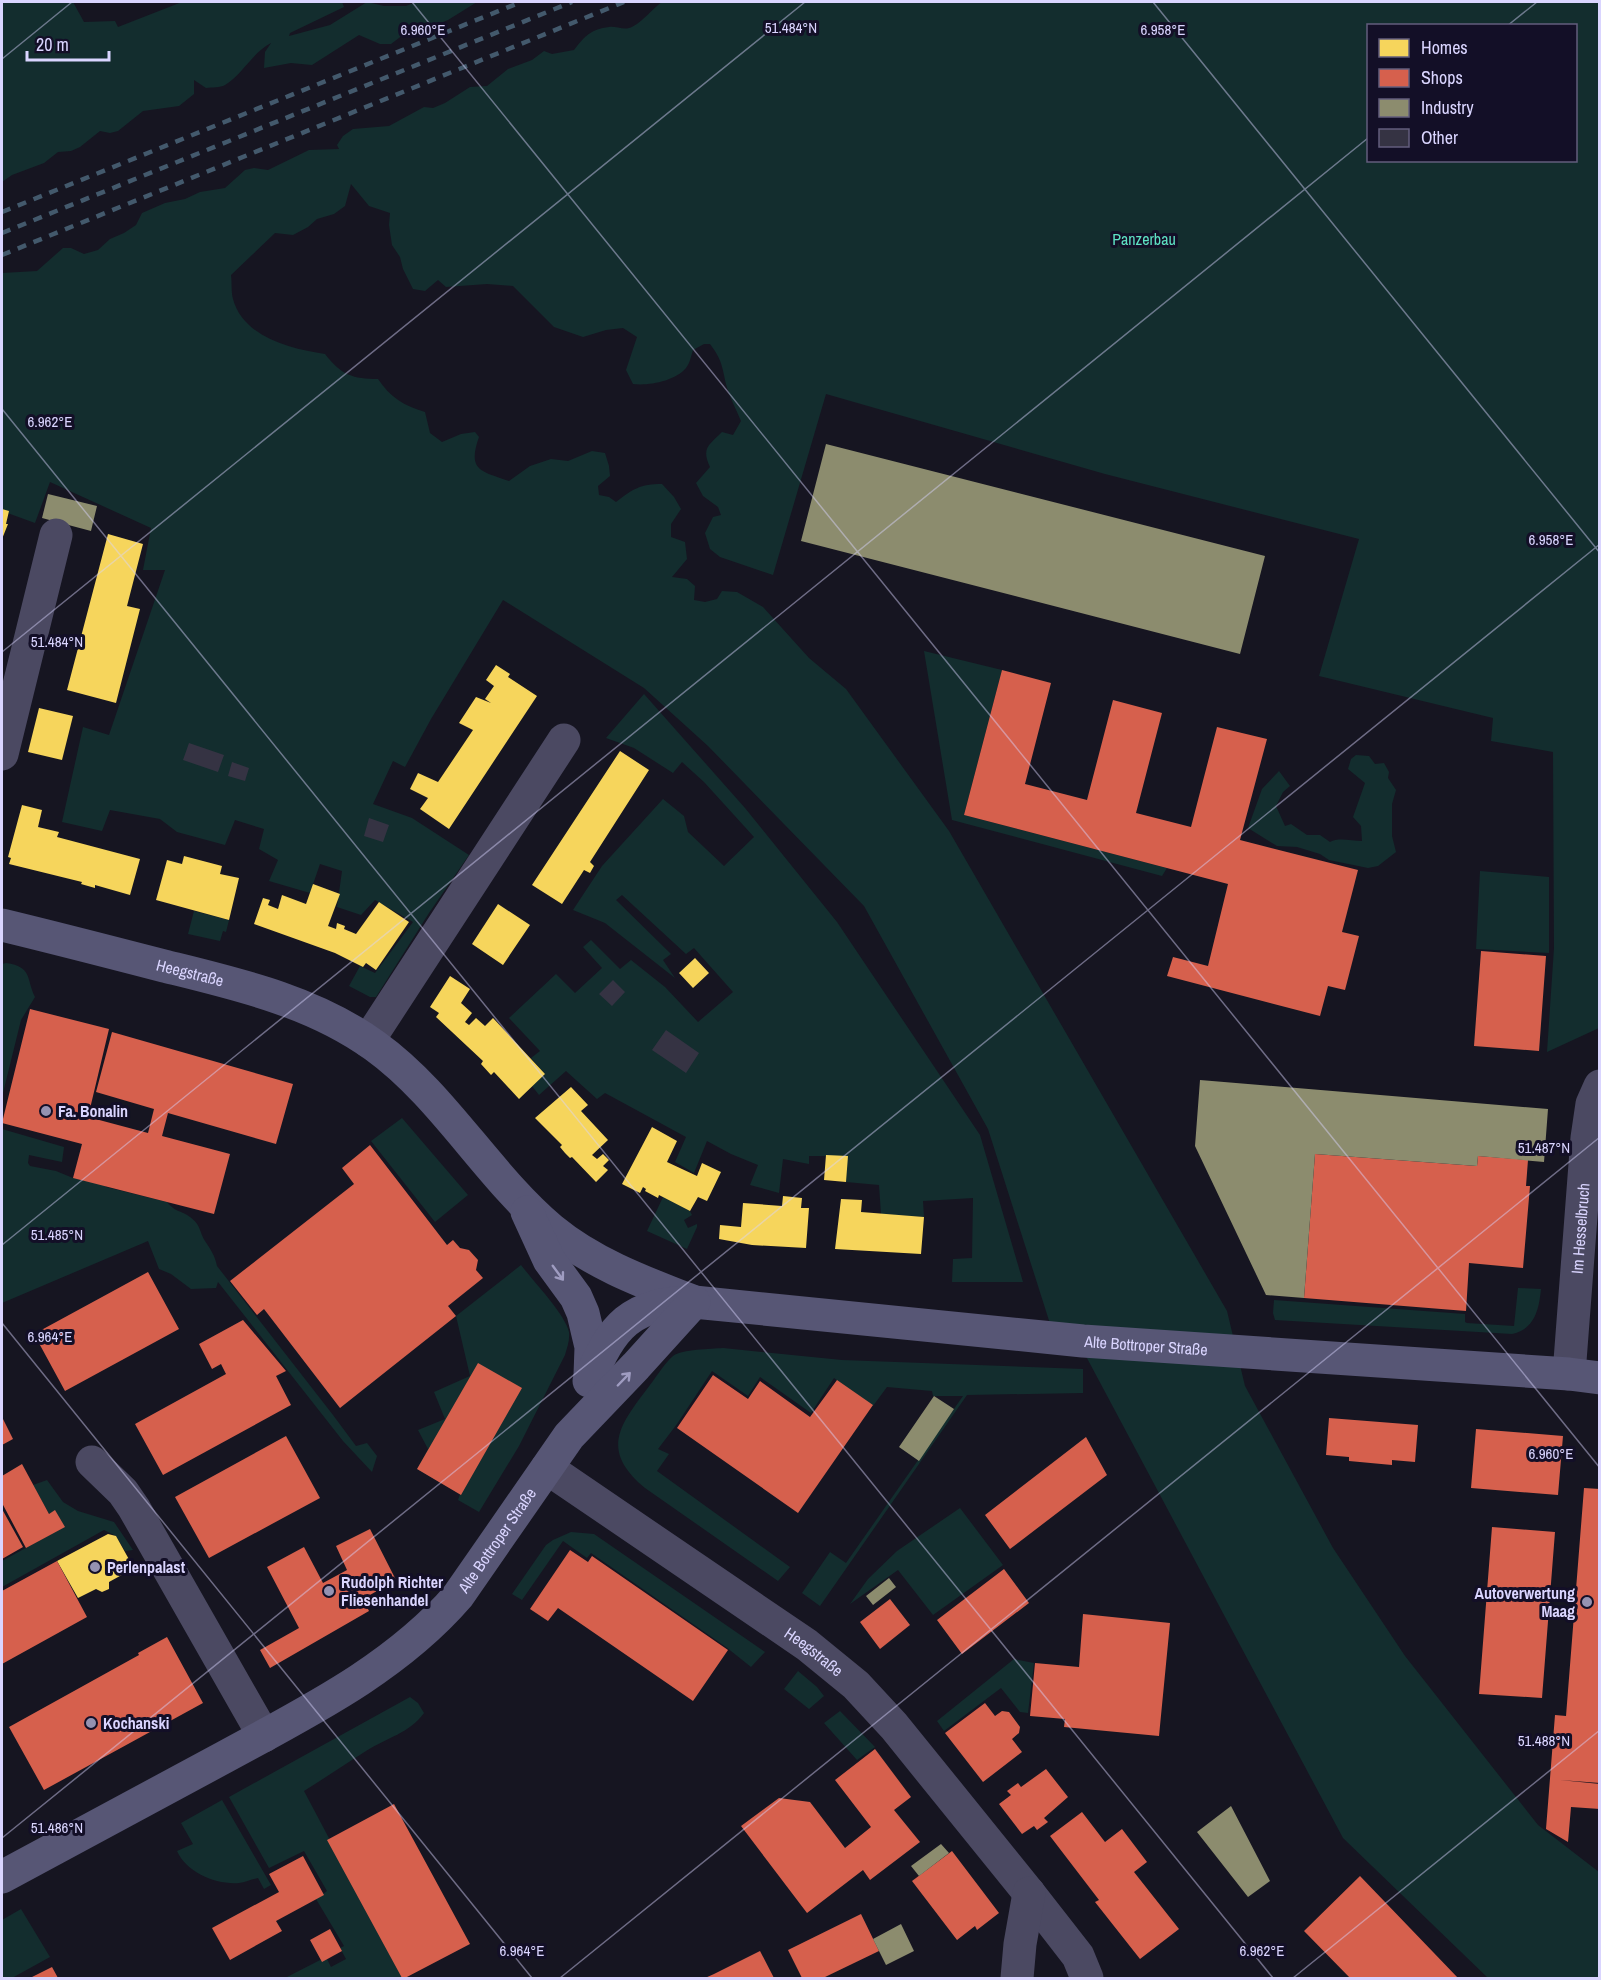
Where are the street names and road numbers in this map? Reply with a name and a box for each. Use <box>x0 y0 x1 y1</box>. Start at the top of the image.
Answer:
street label: Heegstraße <box>154 953 226 992</box>
street label: Im Hesselbruch <box>1566 1182 1595 1275</box>
street label: Alte Bottroper Straße <box>1083 1330 1208 1360</box>
street label: Alte Bottroper Straße <box>452 1483 541 1598</box>
street label: Heegstraße <box>780 1622 848 1681</box>

